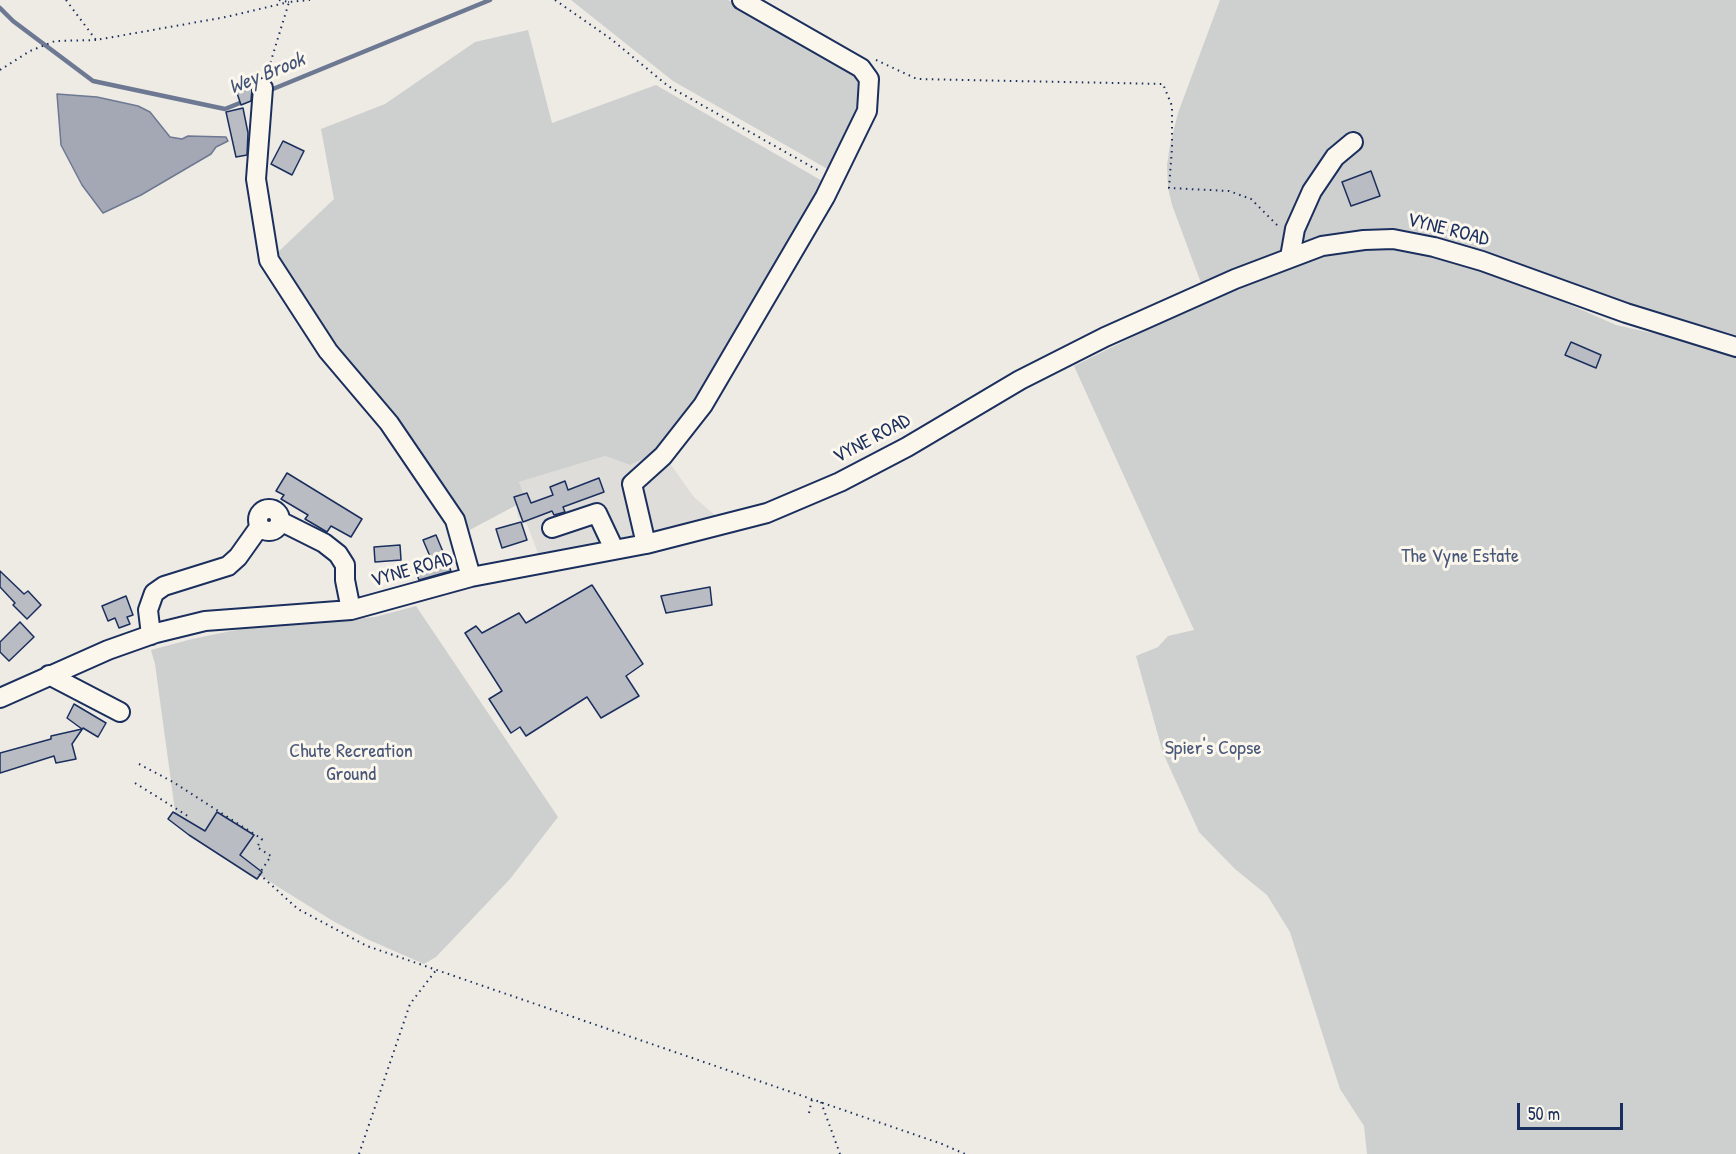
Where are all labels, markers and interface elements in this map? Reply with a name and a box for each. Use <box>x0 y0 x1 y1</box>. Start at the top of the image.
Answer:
water label: Wey Brook <box>225 47 309 101</box>
street label: VYNE ROAD <box>1405 208 1491 252</box>
street label: VYNE ROAD <box>829 409 915 469</box>
park label: The Vyne Estate <box>1401 545 1519 569</box>
street label: VYNE ROAD <box>369 547 455 593</box>
park label: Spier's Copse <box>1165 737 1261 761</box>
park label: Chute Recreation Ground <box>289 740 413 787</box>
scale bar <box>1520 1091 1626 1129</box>
text: 50 m <box>1528 1101 1560 1126</box>

